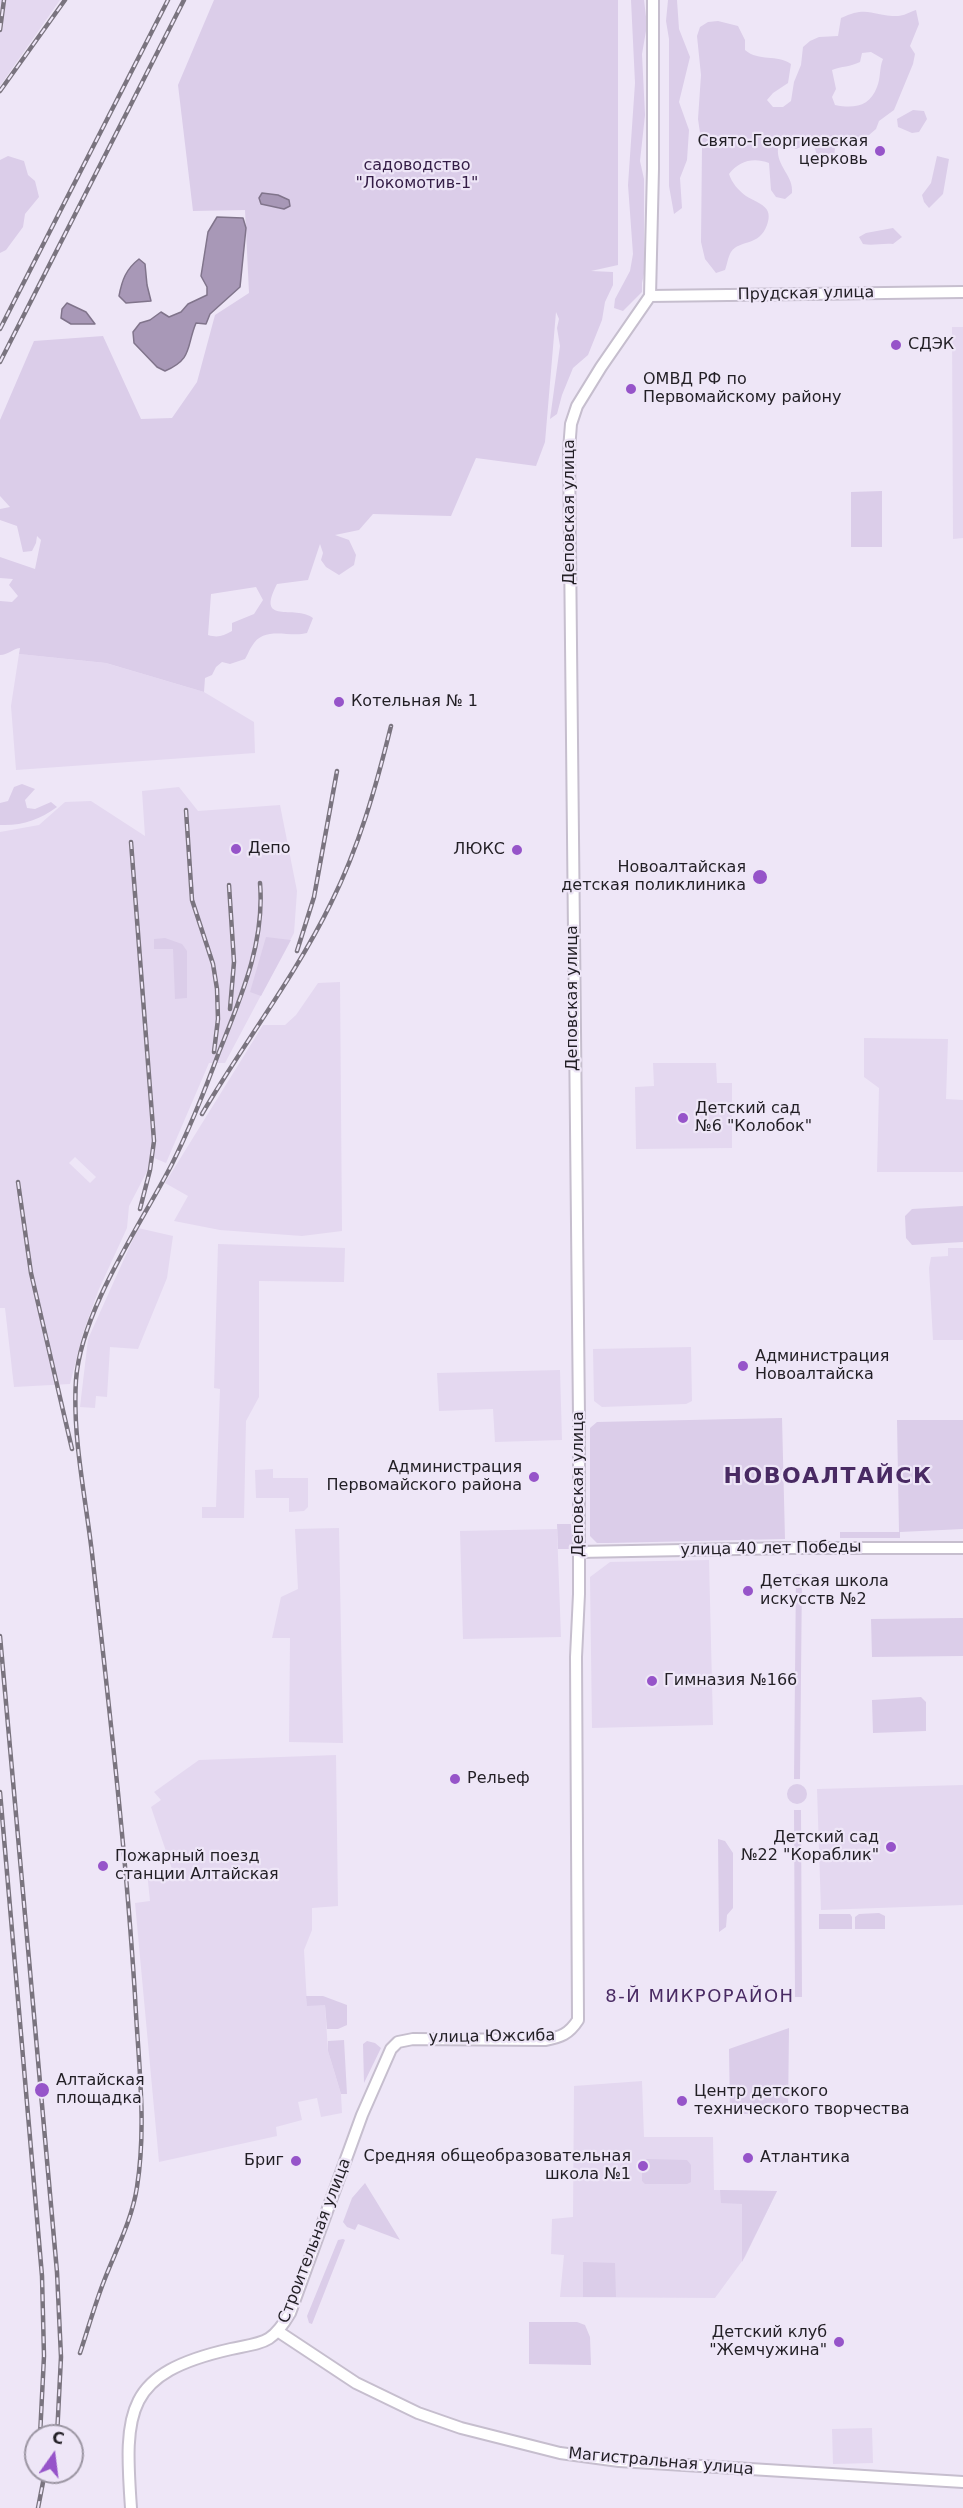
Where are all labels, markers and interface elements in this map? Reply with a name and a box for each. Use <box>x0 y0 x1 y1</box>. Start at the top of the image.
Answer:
place label: Свято-Георгиевская церковь <box>697 132 868 170</box>
marker: Свято-Георгиевская церковь <box>873 144 887 158</box>
park label: садоводство "Локомотив-1" <box>356 156 478 194</box>
street label: Прудская улица <box>738 283 874 305</box>
place label: СДЭК <box>908 335 954 355</box>
marker: СДЭК <box>889 338 903 352</box>
place label: ОМВД РФ по Первомайскому району <box>643 370 841 408</box>
marker: ОМВД РФ по Первомайскому району <box>624 382 638 396</box>
street label: Деповская улица <box>560 439 580 585</box>
place label: Котельная № 1 <box>351 692 478 712</box>
marker: Котельная № 1 <box>332 695 346 709</box>
place label: Депо <box>248 839 291 859</box>
place label: ЛЮКС <box>453 840 505 860</box>
marker: Депо <box>229 842 243 856</box>
marker: ЛЮКС <box>510 843 524 857</box>
place label: Новоалтайская детская поликлиника <box>561 858 746 896</box>
marker: Новоалтайская детская поликлиника <box>751 868 769 886</box>
street label: Деповская улица <box>563 925 583 1071</box>
place label: Детский сад №6 "Колобок" <box>695 1099 812 1137</box>
marker: Детский сад №6 "Колобок" <box>676 1111 690 1125</box>
place label: Администрация Новоалтайска <box>755 1347 889 1385</box>
marker: Администрация Новоалтайска <box>736 1359 750 1373</box>
street label: Деповская улица <box>569 1411 589 1557</box>
place label: Администрация Первомайского района <box>327 1458 522 1496</box>
district label: НОВОАЛТАЙСК <box>724 1464 932 1490</box>
marker: Администрация Первомайского района <box>527 1470 541 1484</box>
street label: улица 40 лет Победы <box>680 1538 862 1560</box>
place label: Детская школа искусств №2 <box>760 1572 889 1610</box>
marker: Детская школа искусств №2 <box>741 1584 755 1598</box>
place label: Гимназия №166 <box>664 1671 797 1691</box>
marker: Гимназия №166 <box>645 1674 659 1688</box>
place label: Рельеф <box>467 1769 530 1789</box>
marker: Рельеф <box>448 1772 462 1786</box>
place label: Детский сад №22 "Кораблик" <box>741 1828 879 1866</box>
marker: Детский сад №22 "Кораблик" <box>884 1840 898 1854</box>
place label: Пожарный поезд станции Алтайская <box>115 1847 279 1885</box>
marker: Пожарный поезд станции Алтайская <box>96 1859 110 1873</box>
district label: 8-Й МИКРОРАЙОН <box>605 1986 795 2008</box>
street label: улица Южсиба <box>429 2026 555 2048</box>
place label: Алтайская площадка <box>56 2071 145 2109</box>
marker: Алтайская площадка <box>33 2081 51 2099</box>
place label: Центр детского технического творчества <box>694 2082 910 2120</box>
marker: Центр детского технического творчества <box>675 2094 689 2108</box>
place label: Средняя общеобразовательная школа №1 <box>364 2147 631 2185</box>
place label: Атлантика <box>760 2148 850 2168</box>
place label: Бриг <box>244 2151 284 2171</box>
marker: Атлантика <box>741 2151 755 2165</box>
marker: Бриг <box>289 2154 303 2168</box>
street label: Строительная улица <box>275 2156 355 2326</box>
marker: Средняя общеобразовательная школа №1 <box>636 2159 650 2173</box>
place label: Детский клуб "Жемчужина" <box>709 2323 827 2361</box>
marker: Детский клуб "Жемчужина" <box>832 2335 846 2349</box>
north arrow <box>24 2424 84 2484</box>
text: С <box>50 2427 66 2449</box>
street label: Магистральная улица <box>568 2444 754 2480</box>

